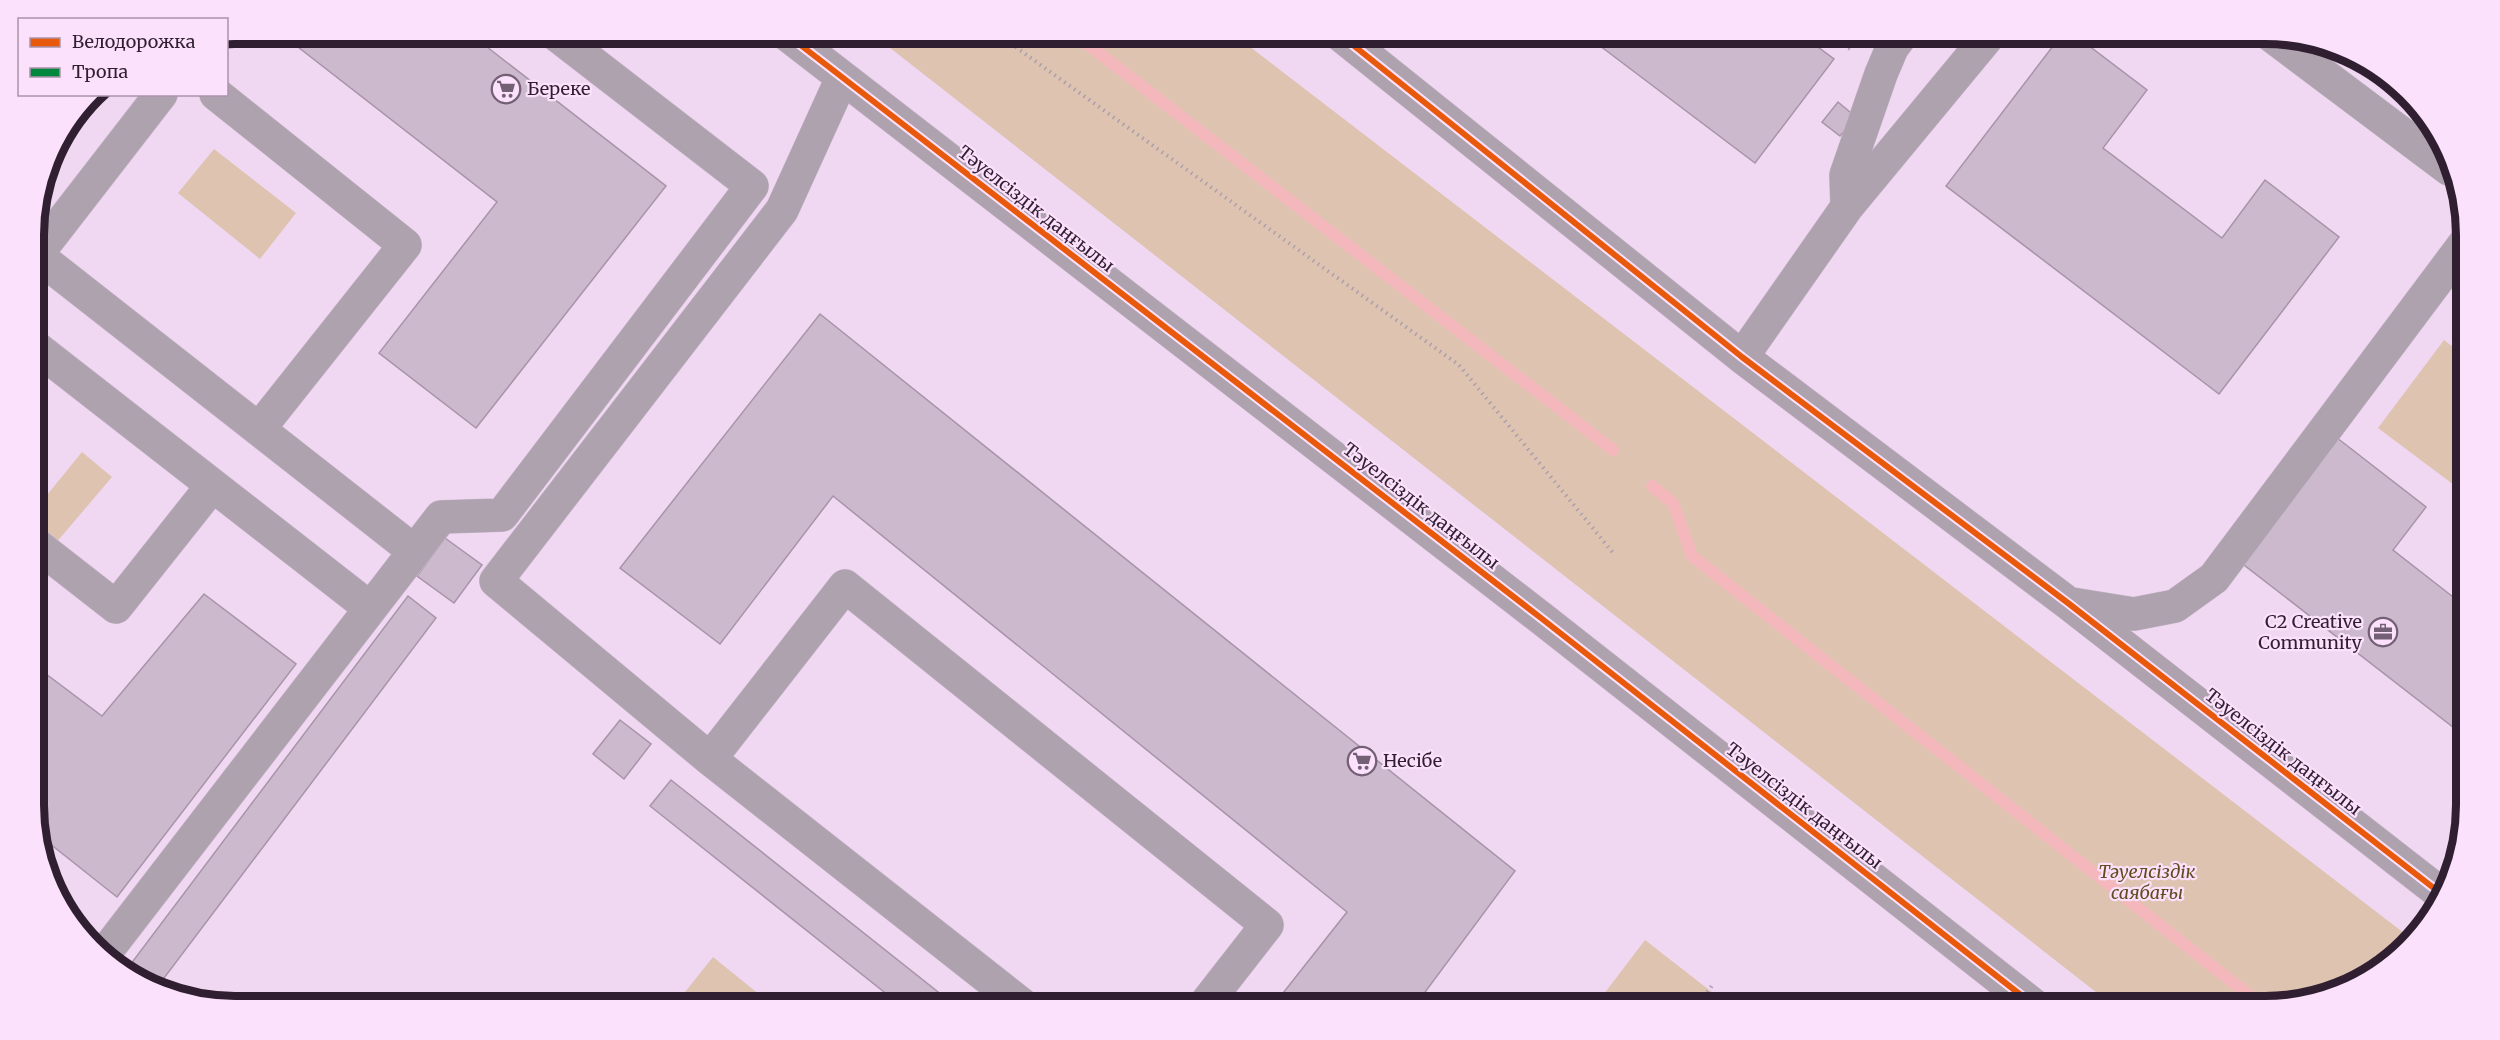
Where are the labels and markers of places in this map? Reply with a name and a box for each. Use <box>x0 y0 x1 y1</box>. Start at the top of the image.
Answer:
supermarket icon: Береке <box>490 73 522 105</box>
place label: Береке <box>527 77 590 100</box>
place label: C2 Creative Community <box>2258 610 2363 654</box>
office icon: C2 Creative Community <box>2367 616 2399 648</box>
supermarket icon: Несiбе <box>1346 745 1378 777</box>
place label: Несiбе <box>1383 749 1442 772</box>

